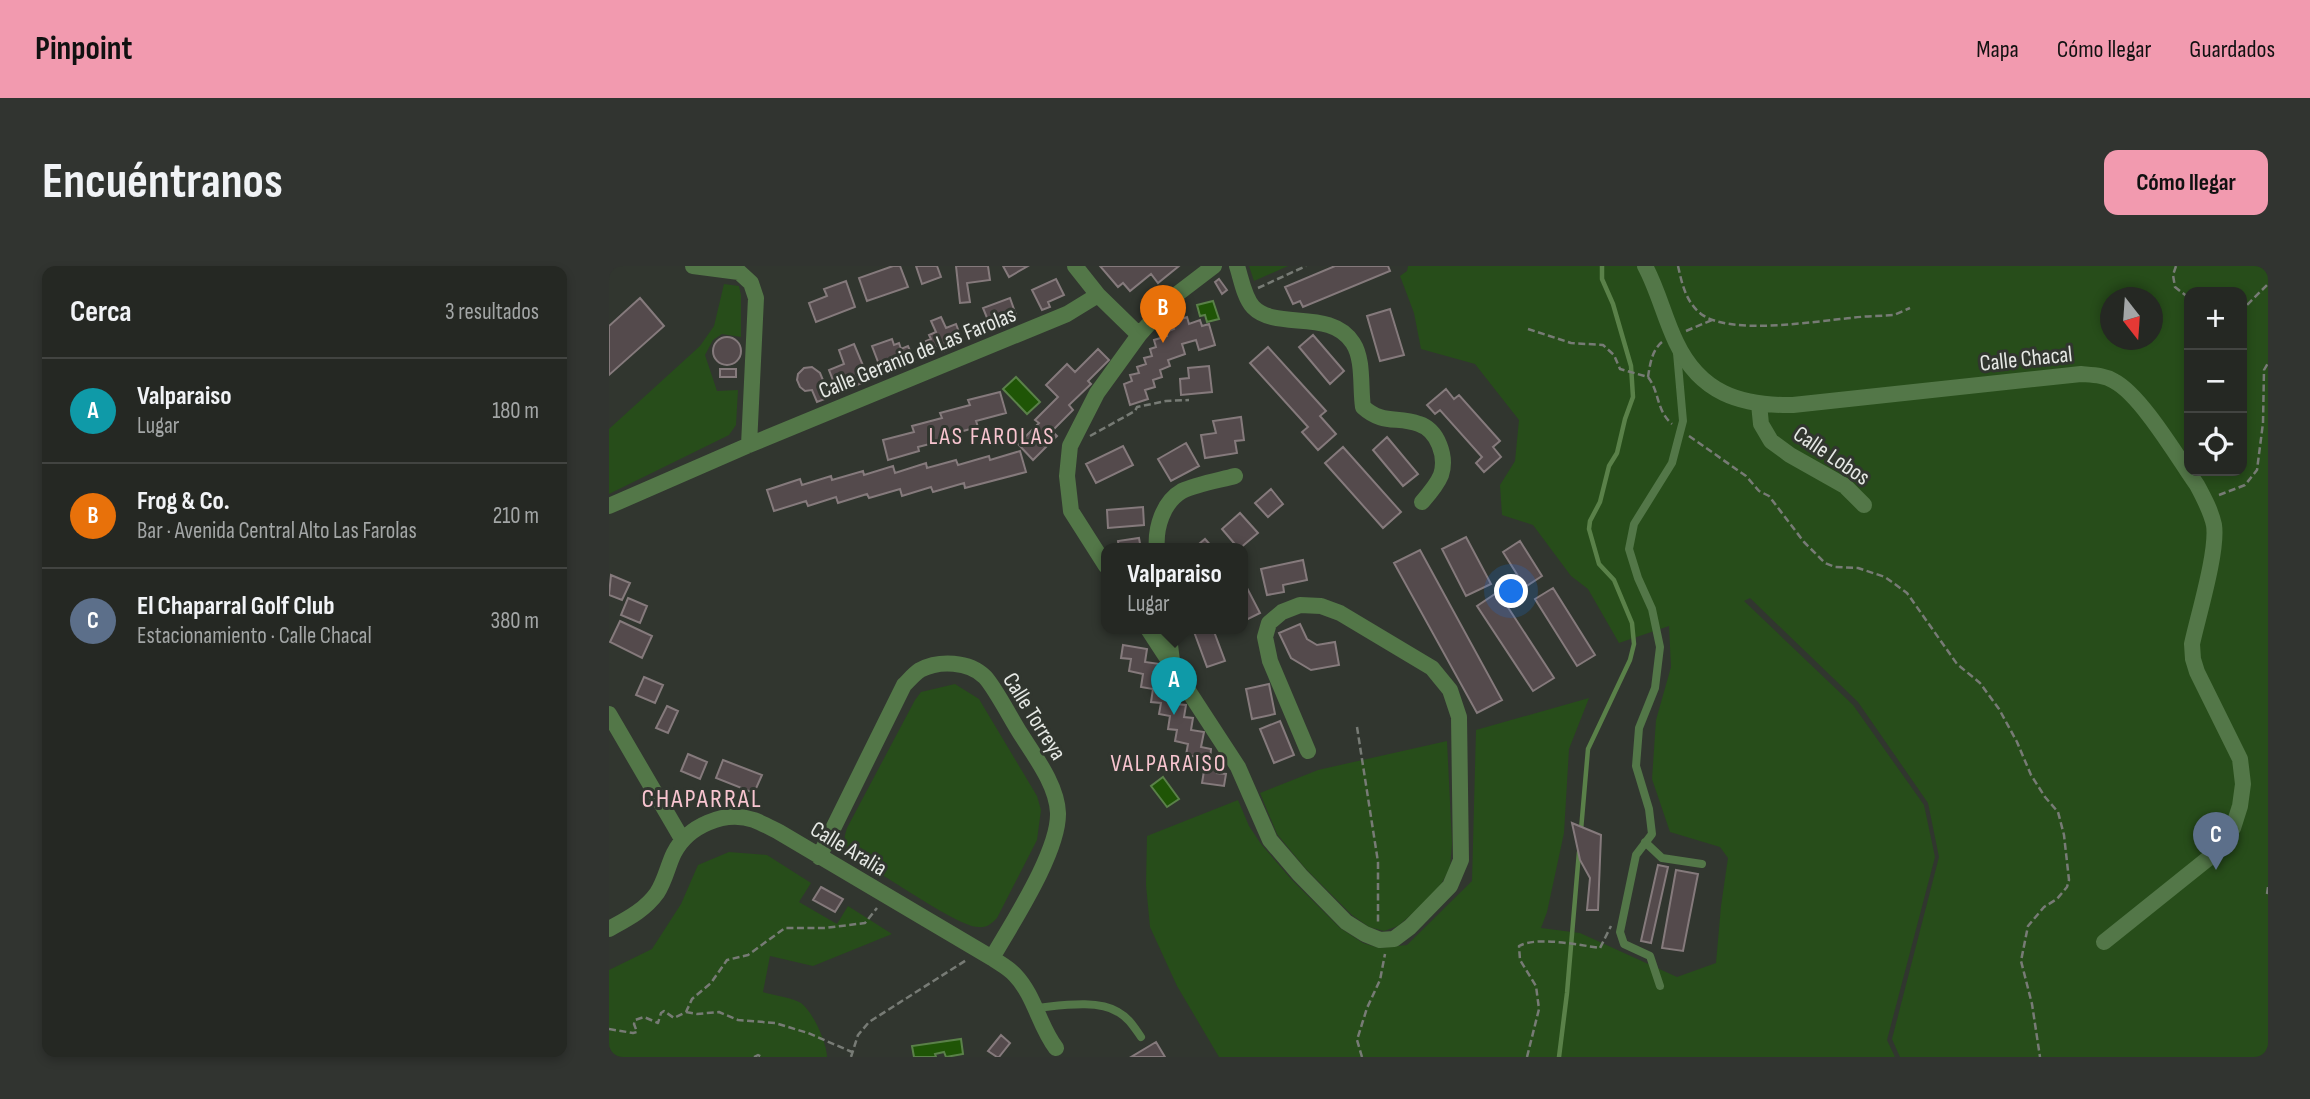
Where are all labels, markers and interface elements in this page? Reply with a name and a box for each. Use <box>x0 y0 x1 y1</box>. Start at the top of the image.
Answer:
text: Pinpoint <box>35 29 132 69</box>
text: Mapa <box>1976 35 2019 64</box>
text: Cómo llegar <box>2057 35 2151 64</box>
text: Guardados <box>2189 35 2275 64</box>
button: Cómo llegar <box>2104 150 2268 215</box>
text: Encuéntranos <box>42 153 283 212</box>
pin: B <box>1140 285 1186 343</box>
north arrow <box>2100 287 2163 350</box>
map controls <box>2184 287 2247 476</box>
button: + <box>2184 287 2247 350</box>
text: Cerca <box>70 294 132 330</box>
text: 3 resultados <box>445 298 539 326</box>
street label: Calle Geranio de Las Farolas <box>815 301 1020 405</box>
street label: Calle Chacal <box>1978 340 2074 378</box>
button: − <box>2184 350 2247 413</box>
text: Valparaiso <box>137 381 232 412</box>
text: A <box>88 397 98 425</box>
text: 180 m <box>492 397 539 425</box>
text: Lugar <box>137 412 179 440</box>
button: locate <box>2184 413 2247 476</box>
street label: Calle Lobos <box>1788 420 1875 492</box>
district label: LAS FAROLAS <box>928 422 1056 451</box>
text: Frog & Co. <box>137 486 230 517</box>
text: B <box>88 502 98 530</box>
text: 210 m <box>493 502 539 530</box>
text: Bar · Avenida Central Alto Las Farolas <box>137 517 417 545</box>
popup <box>1101 543 1248 634</box>
text: Valparaiso <box>1127 559 1222 590</box>
your location <box>1494 574 1528 608</box>
text: Lugar <box>1127 590 1170 618</box>
text: El Chaparral Golf Club <box>137 591 334 622</box>
text: C <box>87 607 99 635</box>
text: 380 m <box>491 607 539 635</box>
text: Estacionamiento · Calle Chacal <box>137 622 372 650</box>
pin: A <box>1151 657 1197 715</box>
street label: Calle Torreya <box>996 668 1072 765</box>
district label: VALPARAISO <box>1110 749 1228 778</box>
district label: CHAPARRAL <box>641 784 763 815</box>
pin: C <box>2193 812 2239 870</box>
street label: Calle Aralia <box>805 815 892 883</box>

